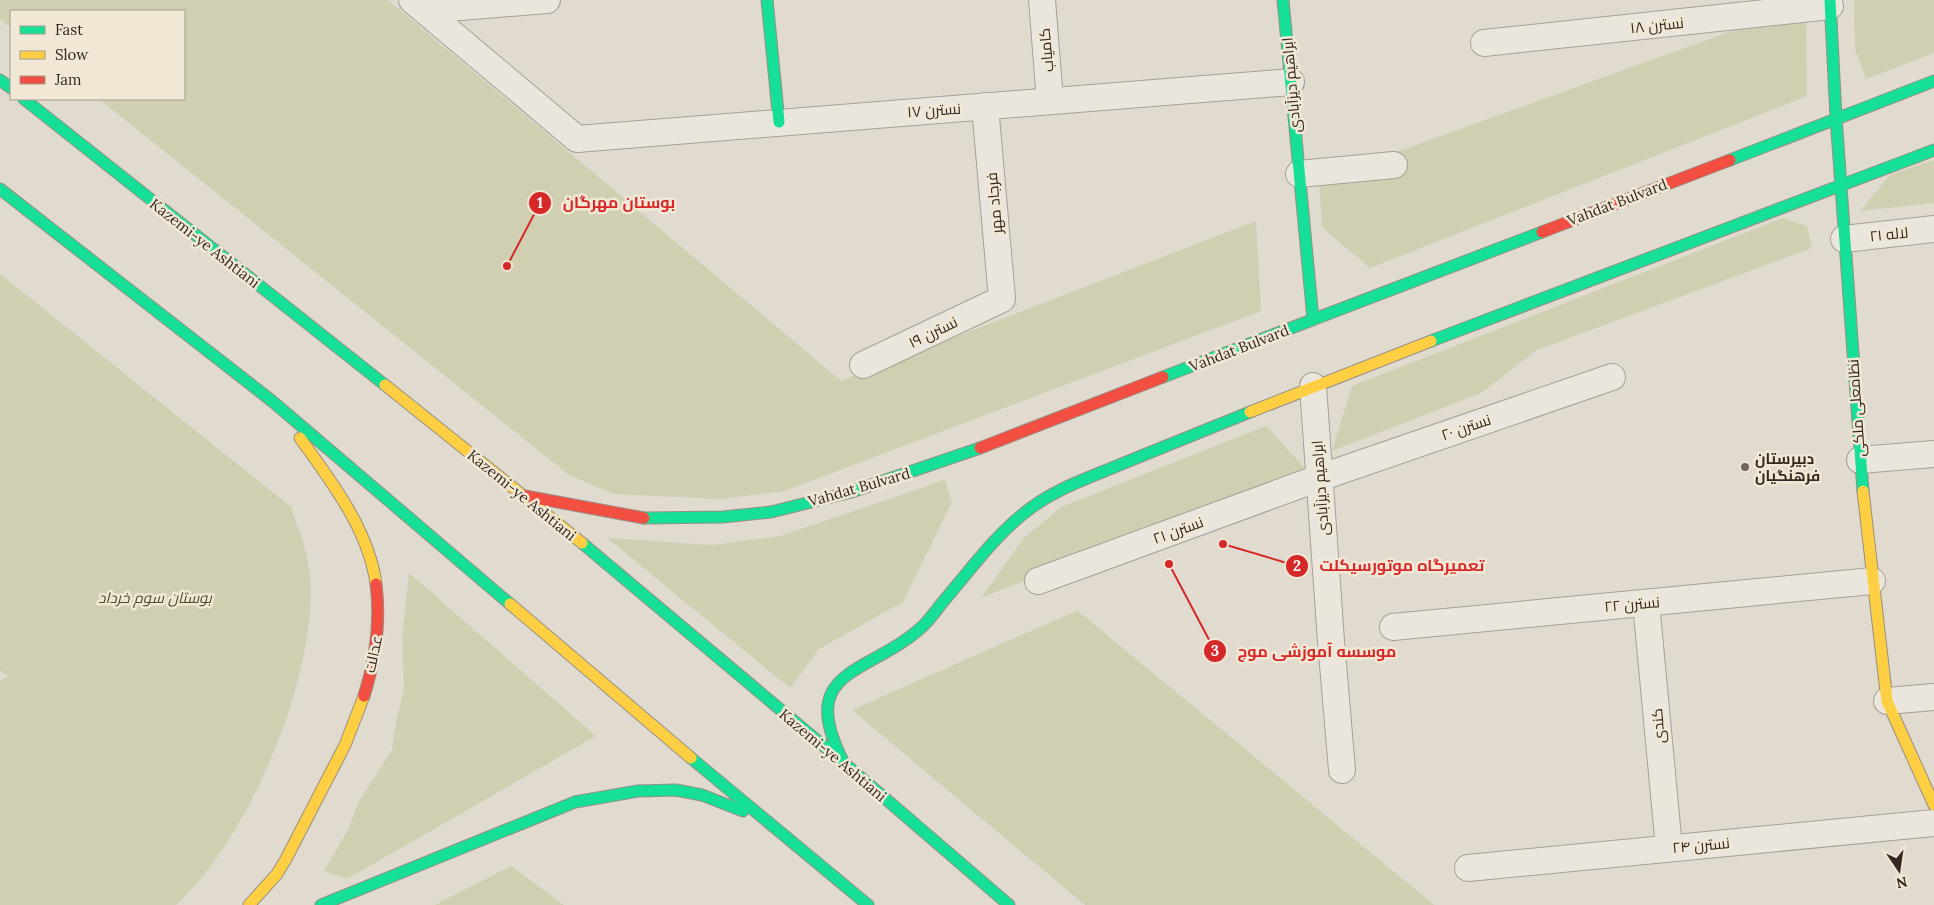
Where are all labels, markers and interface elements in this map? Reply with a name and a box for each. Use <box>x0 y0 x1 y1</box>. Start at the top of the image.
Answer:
legend <box>10 10 185 100</box>
street label: نسترن ۱۸ <box>1629 13 1685 38</box>
text: Fast <box>55 20 83 39</box>
street label: کامیاب <box>1035 27 1057 73</box>
street label: ابراهیم دیزآبادی <box>1277 36 1306 133</box>
text: Slow <box>55 45 88 64</box>
text: Jam <box>54 70 82 89</box>
street label: نسترن ۱۷ <box>907 99 962 122</box>
street label: فرجاد مهر <box>982 171 1007 235</box>
street label: Vahdat Bulvard <box>1564 174 1670 230</box>
callout: بوستان مهرگان <box>528 187 685 218</box>
text: بوستان مهرگان <box>563 192 675 212</box>
text: 1 <box>537 193 543 212</box>
street label: Kazemi-ye Ashtiani <box>146 194 264 292</box>
street label: لاله ۲۱ <box>1869 223 1909 245</box>
street label: نسترن ۱۹ <box>905 312 961 353</box>
street label: Vahdat Bulvard <box>1186 320 1292 376</box>
street label: نظامعلی ملکی <box>1843 358 1870 458</box>
street label: نسترن ۲۰ <box>1439 410 1494 445</box>
street label: ابراهیم دیزآبادی <box>1307 440 1334 536</box>
street label: Kazemi-ye Ashtiani <box>464 445 580 545</box>
place label: دبیرستان فرهنگیان <box>1755 449 1820 485</box>
marker: دبیرستان فرهنگیان <box>1739 461 1751 473</box>
street label: Vahdat Bulvard <box>805 463 912 511</box>
street label: نسترن ۲۱ <box>1150 512 1206 549</box>
callout: تعمیرگاه موتورسیکلت <box>1285 550 1495 581</box>
text: تعمیرگاه موتورسیکلت <box>1320 555 1486 575</box>
text: 2 <box>1293 556 1301 575</box>
park label: بوستان سوم خرداد <box>98 588 213 608</box>
street label: نسترن ۲۲ <box>1603 592 1661 617</box>
street label: عدالت <box>360 634 386 674</box>
callout: موسسه آموزشی موج <box>1202 636 1406 667</box>
text: 3 <box>1211 641 1219 660</box>
text: موسسه آموزشی موج <box>1238 641 1396 662</box>
street label: Kazemi-ye Ashtiani <box>775 704 891 806</box>
street label: کندی <box>1647 708 1670 744</box>
street label: نسترن ۲۴ <box>1671 833 1731 858</box>
north arrow <box>1874 845 1924 895</box>
text: N <box>1894 873 1909 893</box>

